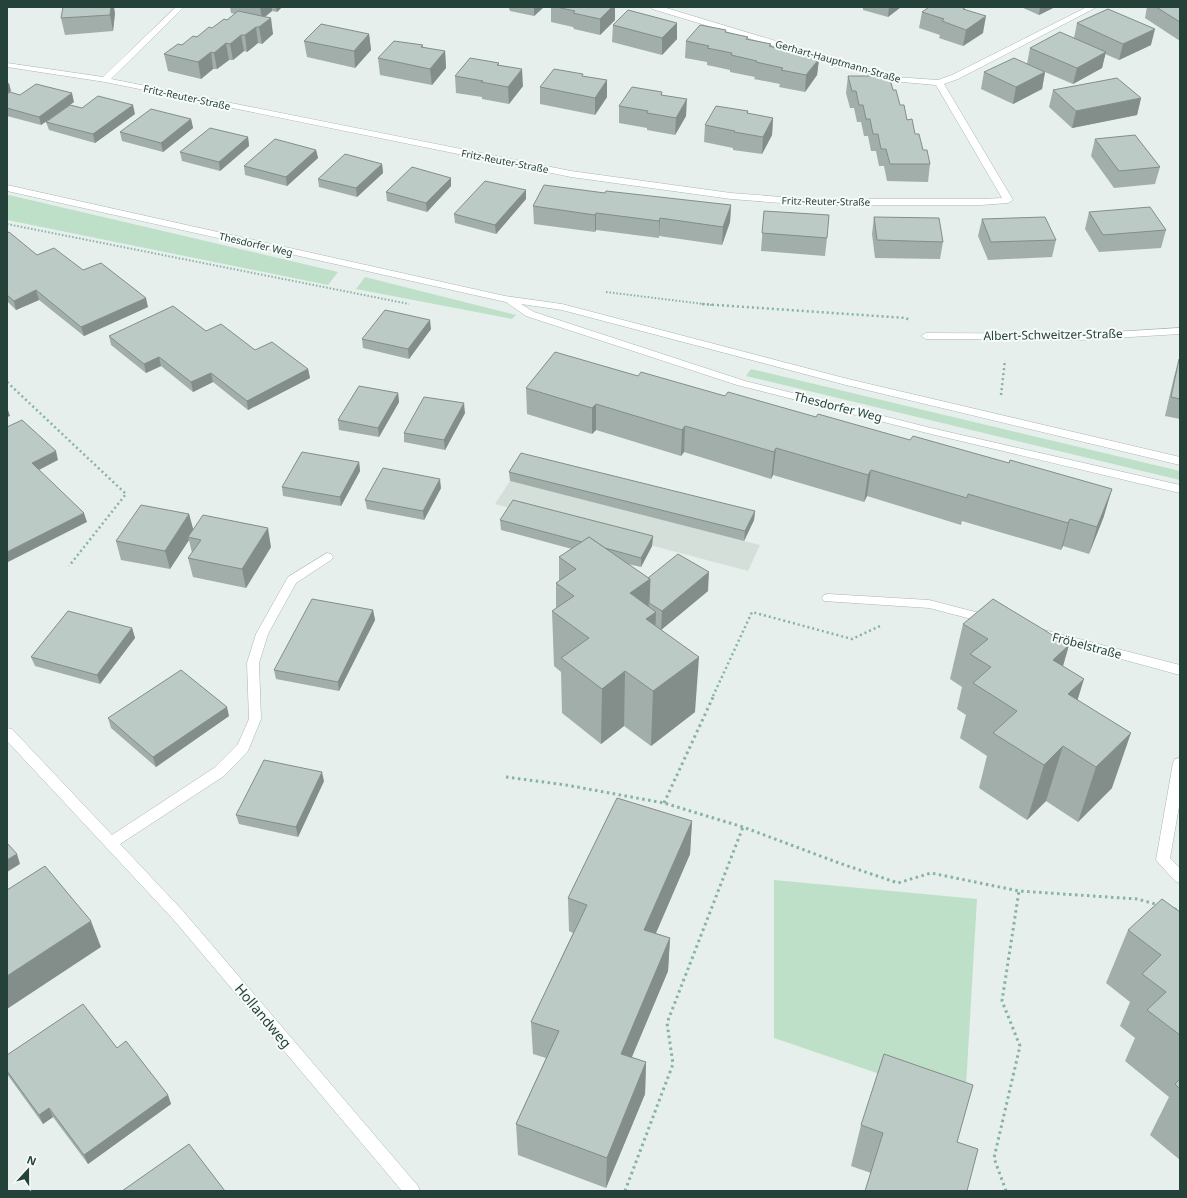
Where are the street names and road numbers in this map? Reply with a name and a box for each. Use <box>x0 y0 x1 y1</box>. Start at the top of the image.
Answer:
street label: Gerhart-Hauptmann-Straße <box>774 36 903 86</box>
street label: Fritz-Reuter-Straße <box>142 81 232 113</box>
street label: Fritz-Reuter-Straße <box>460 146 550 176</box>
street label: Fritz-Reuter-Straße <box>782 193 871 209</box>
street label: Thesdorfer Weg <box>218 229 294 259</box>
street label: Albert-Schweitzer-Straße <box>983 325 1123 344</box>
street label: Thesdorfer Weg <box>792 387 884 426</box>
street label: Fröbelstraße <box>1050 628 1124 663</box>
street label: Hollandweg <box>231 979 296 1052</box>

